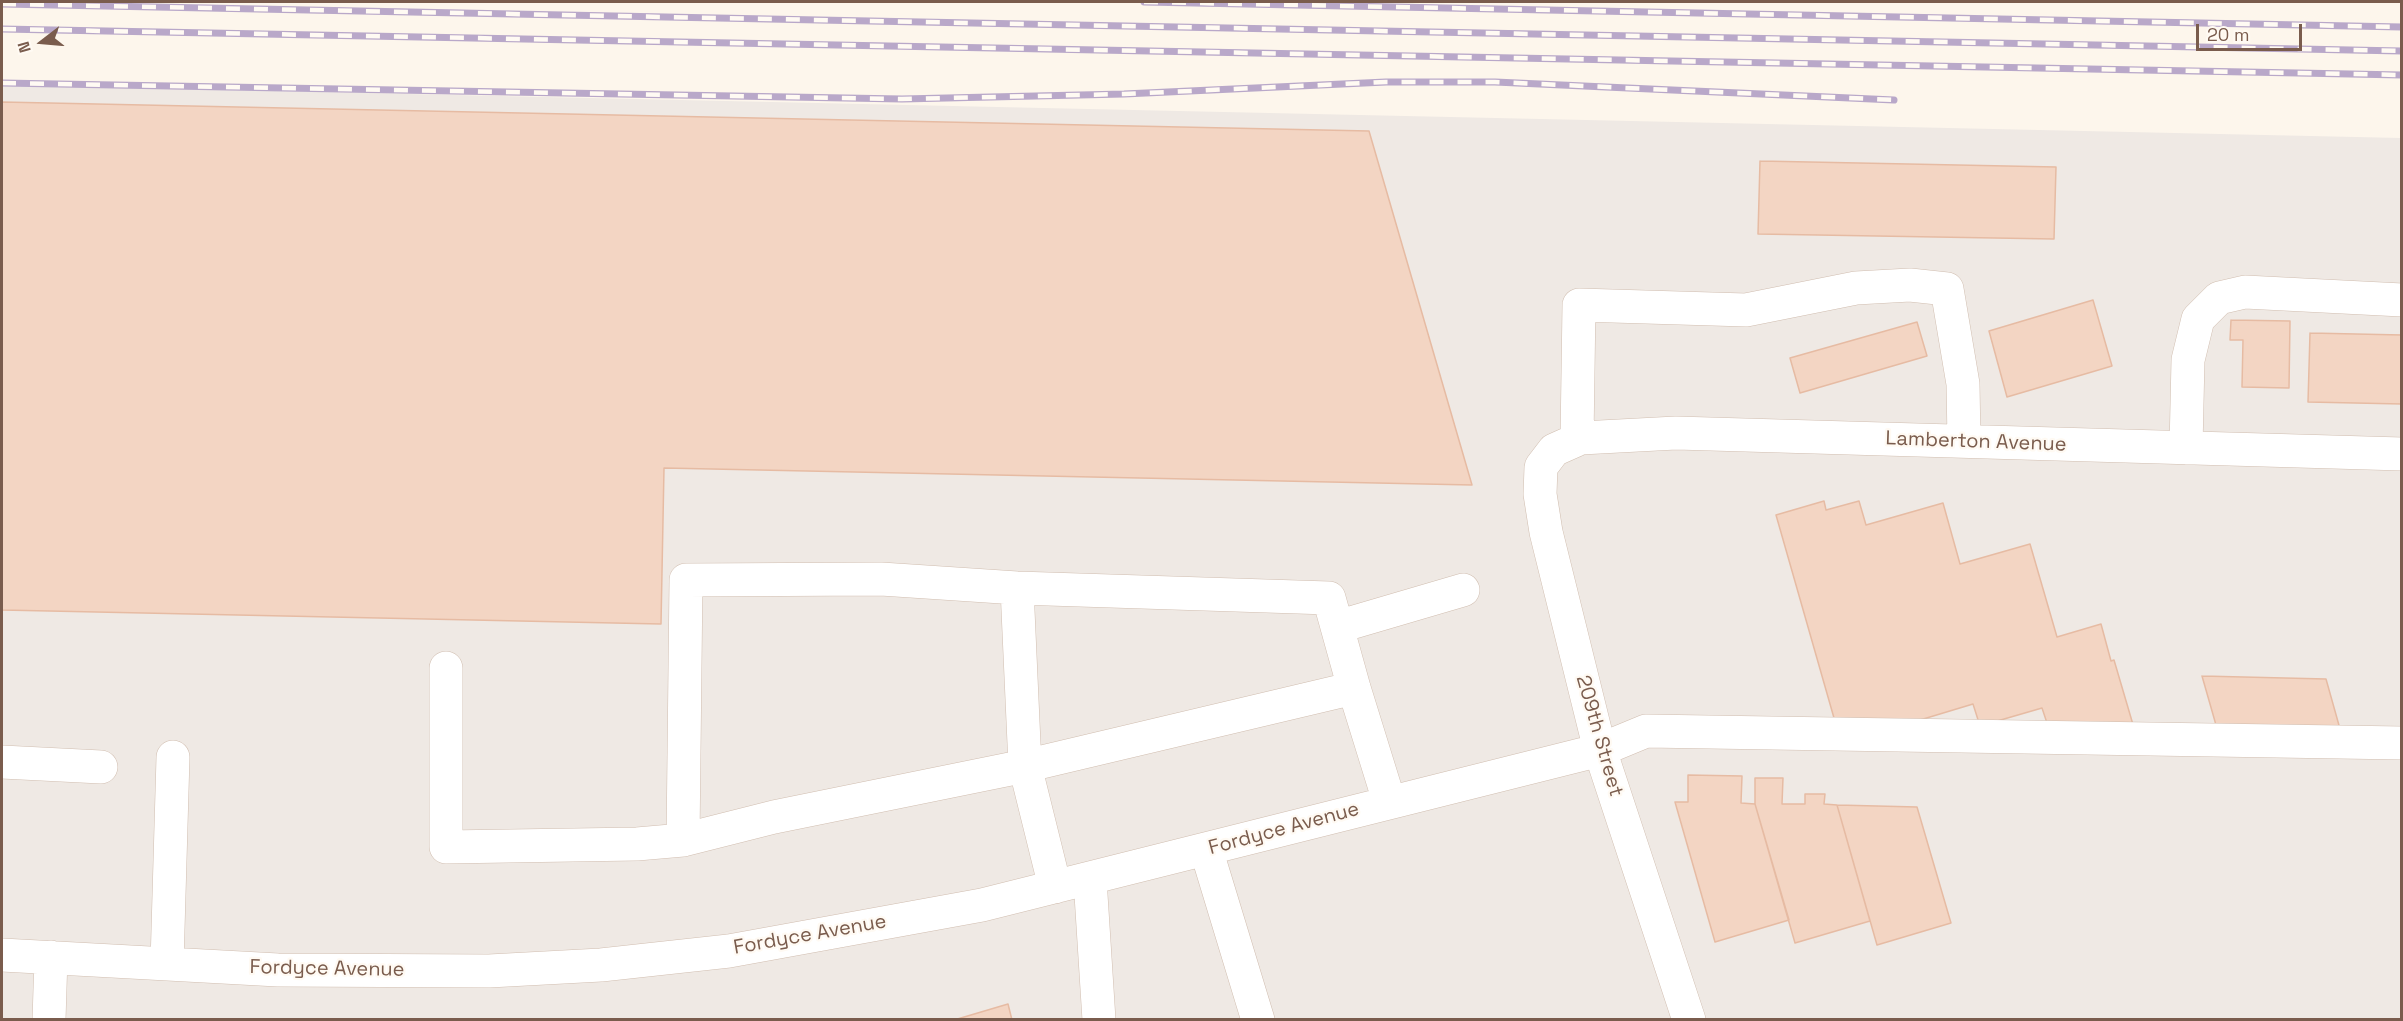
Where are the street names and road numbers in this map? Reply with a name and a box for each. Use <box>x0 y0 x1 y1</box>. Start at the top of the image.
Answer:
street label: Lamberton Avenue <box>1885 427 2067 457</box>
street label: 209th Street <box>1570 673 1628 799</box>
street label: Fordyce Avenue <box>1206 797 1362 861</box>
street label: Fordyce Avenue <box>732 910 888 960</box>
street label: Fordyce Avenue <box>249 956 405 982</box>

